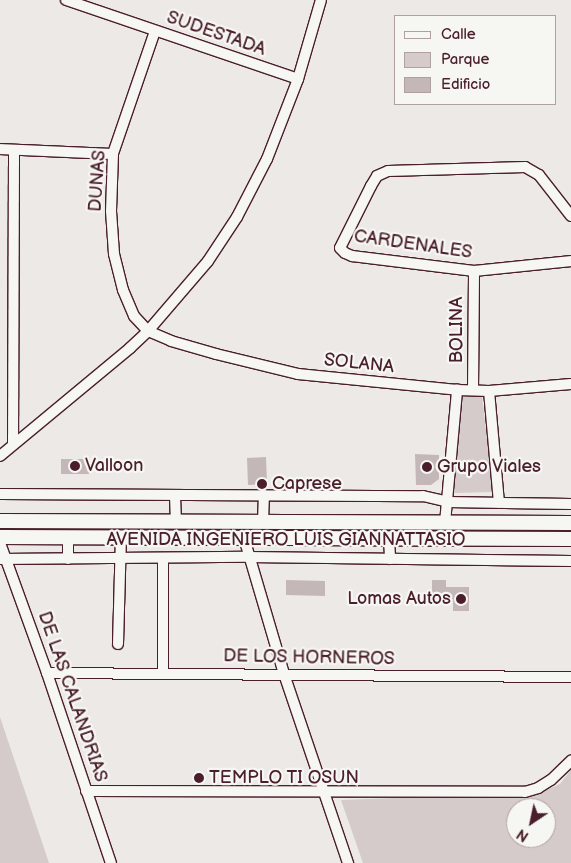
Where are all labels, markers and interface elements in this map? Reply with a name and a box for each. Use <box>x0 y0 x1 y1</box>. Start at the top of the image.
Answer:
street label: SUDESTADA <box>164 7 268 61</box>
legend <box>394 15 556 105</box>
text: Calle <box>441 25 476 44</box>
text: Parque <box>441 50 489 69</box>
text: Edificio <box>441 75 490 94</box>
street label: DUNAS <box>85 149 111 213</box>
street label: CARDENALES <box>352 226 474 264</box>
street label: BOLINA <box>446 297 468 363</box>
street label: SOLANA <box>323 350 395 378</box>
place label: Valloon <box>85 455 143 477</box>
place label: Grupo Viales <box>437 456 542 478</box>
marker: Valloon <box>69 460 81 472</box>
marker: Grupo Viales <box>421 461 433 473</box>
place label: Caprese <box>272 473 342 495</box>
marker: Caprese <box>256 478 268 490</box>
street label: AVENIDA INGENIERO LUIS GIANNATTASIO <box>107 529 465 551</box>
place label: Lomas Autos <box>347 588 451 610</box>
marker: Lomas Autos <box>455 593 467 605</box>
street label: DE LAS CALANDRIAS <box>33 609 111 785</box>
street label: DE LOS HORNEROS <box>223 646 395 670</box>
place label: TEMPLO TI OSUN <box>209 767 359 789</box>
marker: TEMPLO TI OSUN <box>193 772 205 784</box>
north arrow <box>506 798 556 848</box>
text: N <box>514 825 532 845</box>

